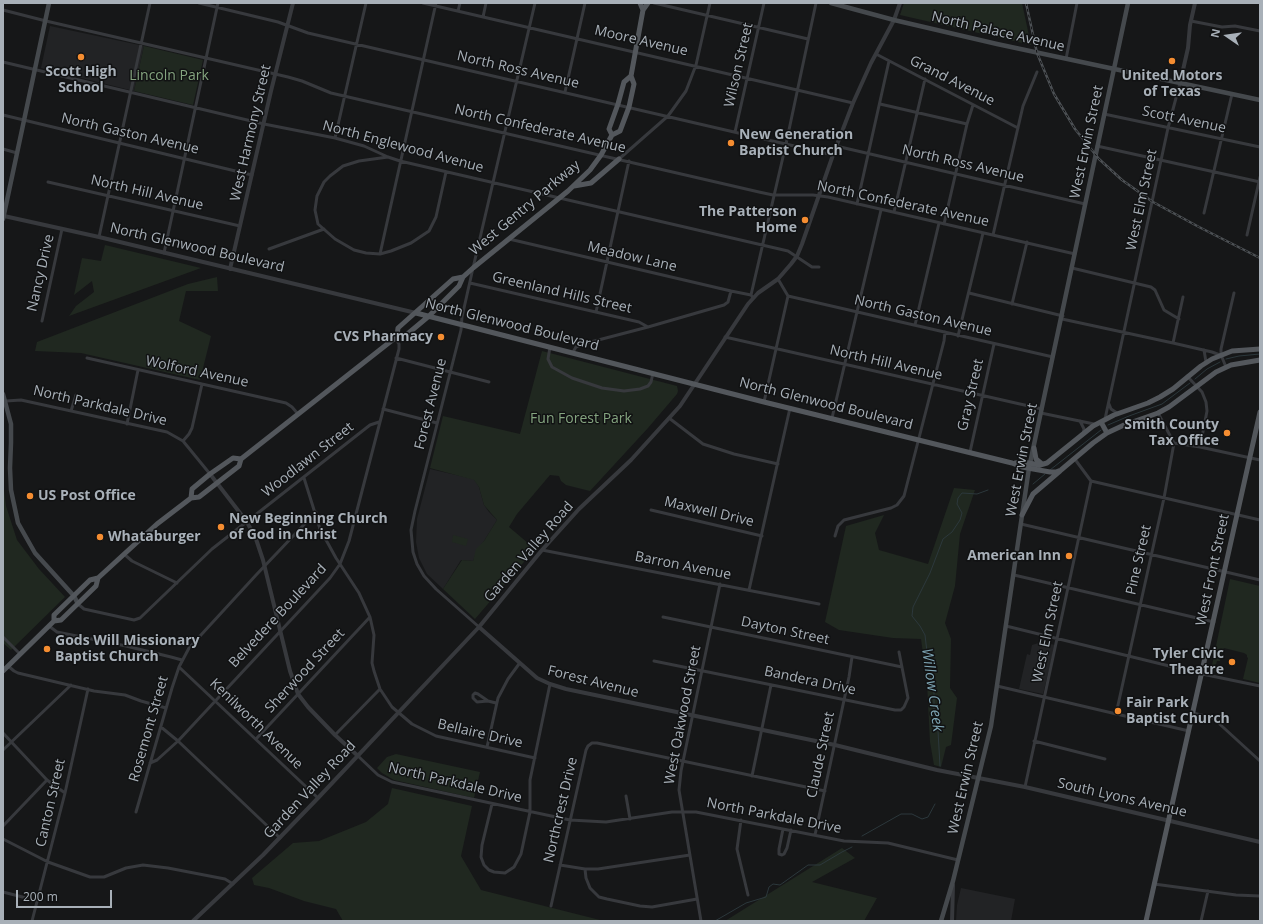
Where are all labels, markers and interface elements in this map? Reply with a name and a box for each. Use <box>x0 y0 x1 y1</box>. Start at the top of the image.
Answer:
street label: North Palace Avenue <box>930 8 1066 56</box>
north arrow <box>1207 16 1247 56</box>
street label: Wilson Street <box>721 21 757 109</box>
street label: Moore Avenue <box>593 22 689 60</box>
text: N <box>1207 27 1223 39</box>
street label: North Ross Avenue <box>455 48 581 92</box>
marker: Scott High School <box>76 52 86 62</box>
street label: Grand Avenue <box>907 52 997 110</box>
marker: United Motors of Texas <box>1167 56 1177 66</box>
street label: West Harmony Street <box>227 63 275 203</box>
place label: Scott High School <box>45 64 117 96</box>
park label: Lincoln Park <box>129 68 209 84</box>
place label: United Motors of Texas <box>1122 68 1222 100</box>
street label: West Erwin Street <box>1067 84 1107 200</box>
street label: North Confederate Avenue <box>453 101 627 157</box>
street label: Scott Avenue <box>1141 103 1227 137</box>
street label: North Gaston Avenue <box>59 110 201 158</box>
street label: North Englewood Avenue <box>321 117 485 177</box>
place label: New Generation Baptist Church <box>739 127 853 160</box>
marker: New Generation Baptist Church <box>726 138 736 148</box>
street label: North Ross Avenue <box>900 142 1026 186</box>
street label: West Elm Street <box>1123 148 1161 252</box>
street label: West Gentry Parkway <box>466 157 584 259</box>
street label: North Hill Avenue <box>89 172 205 214</box>
street label: North Confederate Avenue <box>815 178 991 230</box>
place label: The Patterson Home <box>699 204 797 236</box>
marker: The Patterson Home <box>800 215 810 225</box>
street label: North Glenwood Boulevard <box>108 220 286 276</box>
street label: Nancy Drive <box>24 233 58 313</box>
street label: Meadow Lane <box>586 239 678 275</box>
street label: Greenland Hills Street <box>491 269 633 317</box>
street label: North Gaston Avenue <box>852 292 994 340</box>
street label: North Glenwood Boulevard <box>423 295 601 355</box>
place label: CVS Pharmacy <box>333 329 433 345</box>
marker: CVS Pharmacy <box>436 332 446 342</box>
street label: North Hill Avenue <box>828 342 944 384</box>
street label: Wolford Avenue <box>144 353 250 391</box>
street label: Forest Avenue <box>412 357 450 451</box>
street label: Gray Street <box>955 357 987 433</box>
street label: North Glenwood Boulevard <box>737 374 915 434</box>
street label: North Parkdale Drive <box>31 382 169 430</box>
street label: West Erwin Street <box>1003 402 1041 518</box>
park label: Fun Forest Park <box>530 411 632 427</box>
place label: Smith County Tax Office <box>1124 417 1219 450</box>
street label: Woodlawn Street <box>259 419 357 501</box>
marker: Smith County Tax Office <box>1222 428 1232 438</box>
place label: US Post Office <box>38 488 136 504</box>
marker: US Post Office <box>25 491 35 501</box>
street label: Maxwell Drive <box>663 494 755 530</box>
street label: Garden Valley Road <box>481 498 577 606</box>
place label: New Beginning Church of God in Christ <box>229 511 388 544</box>
street label: West Front Street <box>1193 513 1233 627</box>
marker: New Beginning Church of God in Christ <box>216 522 226 532</box>
street label: Pine Street <box>1123 523 1155 597</box>
place label: Whataburger <box>108 529 201 545</box>
marker: Whataburger <box>95 532 105 542</box>
street label: Barron Avenue <box>633 548 733 584</box>
place label: American Inn <box>967 548 1061 564</box>
marker: American Inn <box>1064 551 1074 561</box>
street label: Belvedere Boulevard <box>226 561 330 671</box>
street label: West Elm Street <box>1029 580 1067 684</box>
street label: Dayton Street <box>739 613 831 649</box>
street label: Sherwood Street <box>262 625 348 717</box>
place label: Gods Will Missionary Baptist Church <box>55 633 200 666</box>
marker: Gods Will Missionary Baptist Church <box>42 644 52 654</box>
street label: West Oakwood Street <box>661 644 705 786</box>
place label: Tyler Civic Theatre <box>1153 646 1224 678</box>
water label: Willow Creek <box>917 647 947 733</box>
marker: Tyler Civic Theatre <box>1227 657 1237 667</box>
street label: Forest Avenue <box>546 663 640 701</box>
street label: Bandera Drive <box>763 663 857 699</box>
street label: Rosemont Street <box>126 674 172 784</box>
street label: Kenilworth Avenue <box>206 675 306 773</box>
place label: Fair Park Baptist Church <box>1126 695 1230 728</box>
marker: Fair Park Baptist Church <box>1113 706 1123 716</box>
street label: Claude Street <box>804 710 838 800</box>
street label: Bellaire Drive <box>436 716 524 752</box>
street label: West Erwin Street <box>945 720 987 836</box>
street label: Garden Valley Road <box>260 738 360 842</box>
street label: Northcrest Drive <box>541 755 581 865</box>
street label: Canton Street <box>33 757 69 849</box>
street label: North Parkdale Drive <box>386 759 524 807</box>
street label: South Lyons Avenue <box>1056 775 1188 821</box>
street label: North Parkdale Drive <box>705 795 843 837</box>
scale bar <box>18 882 114 908</box>
text: 200 m <box>23 888 58 905</box>

